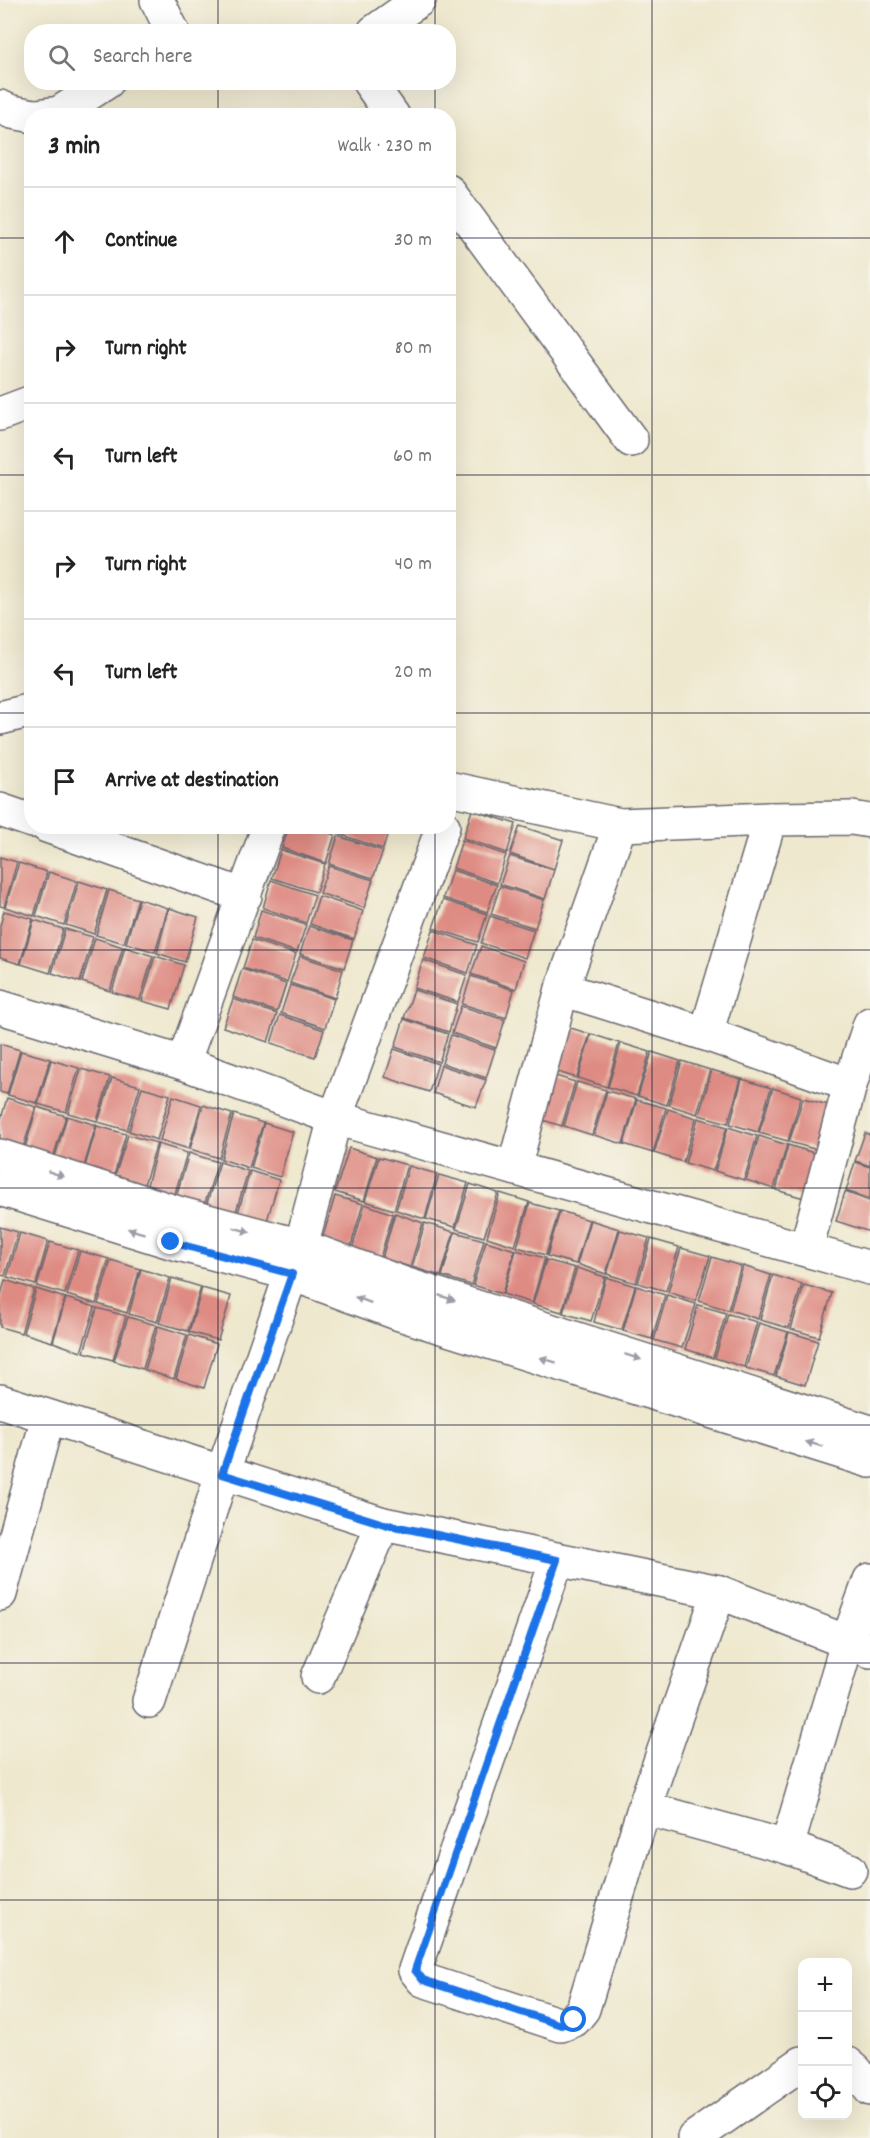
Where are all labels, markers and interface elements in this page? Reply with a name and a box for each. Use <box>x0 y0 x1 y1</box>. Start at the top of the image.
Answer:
search box <box>24 24 456 90</box>
icon: search <box>45 41 78 74</box>
text: Search here <box>93 42 192 73</box>
text: 3 min <box>48 129 100 166</box>
text: Walk · 230 m <box>338 133 432 161</box>
icon: ahead <box>48 225 81 258</box>
text: Continue <box>105 226 177 257</box>
text: 30 m <box>394 227 432 255</box>
icon: right <box>48 333 81 366</box>
text: Turn right <box>105 334 187 365</box>
text: 80 m <box>395 335 432 363</box>
icon: left <box>48 441 81 474</box>
text: Turn left <box>105 442 177 473</box>
text: 60 m <box>393 443 432 471</box>
icon: right <box>48 549 81 582</box>
text: Turn right <box>105 550 187 581</box>
text: 40 m <box>394 551 432 579</box>
icon: left <box>48 657 81 690</box>
text: Turn left <box>105 658 177 689</box>
text: 20 m <box>394 659 432 687</box>
icon: arrive <box>48 765 81 798</box>
text: Arrive at destination <box>105 766 279 797</box>
one-way arrow <box>47 1170 65 1179</box>
one-way arrow <box>127 1226 145 1235</box>
one-way arrow <box>233 1226 252 1236</box>
route end <box>157 1228 183 1254</box>
one-way arrow <box>438 1294 456 1303</box>
one-way arrow <box>353 1295 371 1305</box>
one-way arrow <box>624 1353 642 1362</box>
one-way arrow <box>539 1355 557 1364</box>
one-way arrow <box>805 1438 823 1448</box>
map controls <box>798 1958 852 2120</box>
button: + <box>798 1958 852 2012</box>
route start <box>560 2006 586 2032</box>
button: − <box>798 2012 852 2066</box>
button: locate <box>798 2066 852 2120</box>

